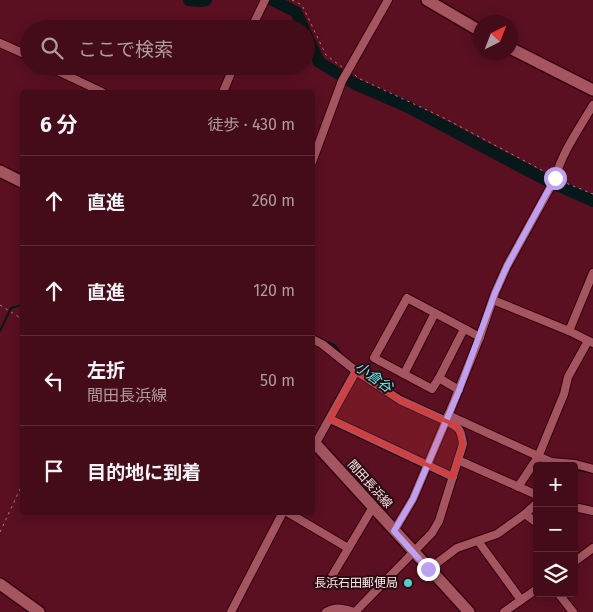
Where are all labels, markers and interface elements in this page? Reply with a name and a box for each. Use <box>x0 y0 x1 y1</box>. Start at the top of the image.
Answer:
north arrow <box>473 15 518 60</box>
search box <box>20 20 315 75</box>
icon: search <box>38 34 66 62</box>
text: ここで検索 <box>78 38 173 61</box>
text: 6 分 <box>40 112 78 138</box>
text: 徒歩 · 430 m <box>208 115 295 134</box>
route start <box>544 167 567 190</box>
icon: ahead <box>40 187 68 215</box>
text: 直進 <box>87 191 125 214</box>
text: 260 m <box>252 191 295 210</box>
icon: ahead <box>40 277 68 305</box>
text: 直進 <box>87 281 125 304</box>
text: 120 m <box>253 281 295 300</box>
water label: 小倉谷 <box>352 358 397 397</box>
text: 左折 <box>87 359 125 382</box>
icon: left <box>40 367 68 395</box>
text: 50 m <box>260 371 295 390</box>
text: 間田長浜線 <box>87 386 167 405</box>
icon: arrive <box>40 457 68 485</box>
street label: 間田長浜線 <box>345 457 395 511</box>
text: 目的地に到着 <box>87 461 201 484</box>
map controls <box>533 462 578 597</box>
button: + <box>533 462 578 507</box>
button: − <box>533 507 578 552</box>
button: layers <box>533 552 578 597</box>
route end <box>417 558 440 581</box>
place label: 長浜石田郵便局 <box>314 576 398 590</box>
marker: 長浜石田郵便局 <box>402 577 414 589</box>

